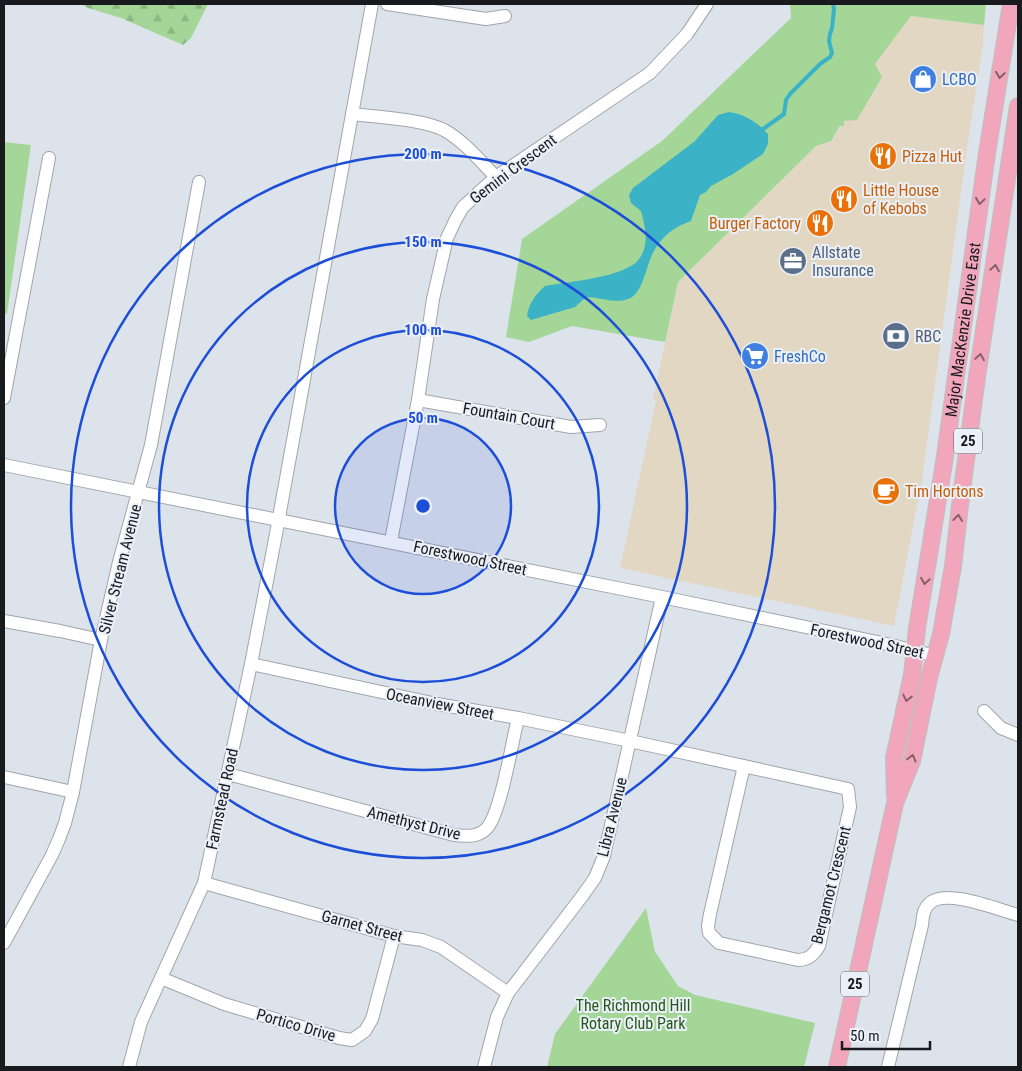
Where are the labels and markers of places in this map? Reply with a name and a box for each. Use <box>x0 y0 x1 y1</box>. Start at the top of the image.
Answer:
shop icon: LCBO <box>908 64 938 94</box>
place label: LCBO <box>942 70 977 89</box>
restaurant icon: Pizza Hut <box>868 141 898 171</box>
place label: Pizza Hut <box>902 147 963 166</box>
place label: Little House of Kebobs <box>863 181 939 218</box>
restaurant icon: Little House of Kebobs <box>829 184 859 214</box>
restaurant icon: Burger Factory <box>805 208 835 238</box>
place label: Burger Factory <box>709 214 801 233</box>
place label: Allstate Insurance <box>812 243 874 280</box>
office icon: Allstate Insurance <box>778 246 808 276</box>
bank icon: RBC <box>881 321 911 351</box>
place label: RBC <box>915 327 941 346</box>
supermarket icon: FreshCo <box>740 341 770 371</box>
place label: FreshCo <box>774 347 826 366</box>
cafe icon: Tim Hortons <box>871 476 901 506</box>
place label: Tim Hortons <box>905 482 984 501</box>
centre of rings <box>414 497 432 515</box>

